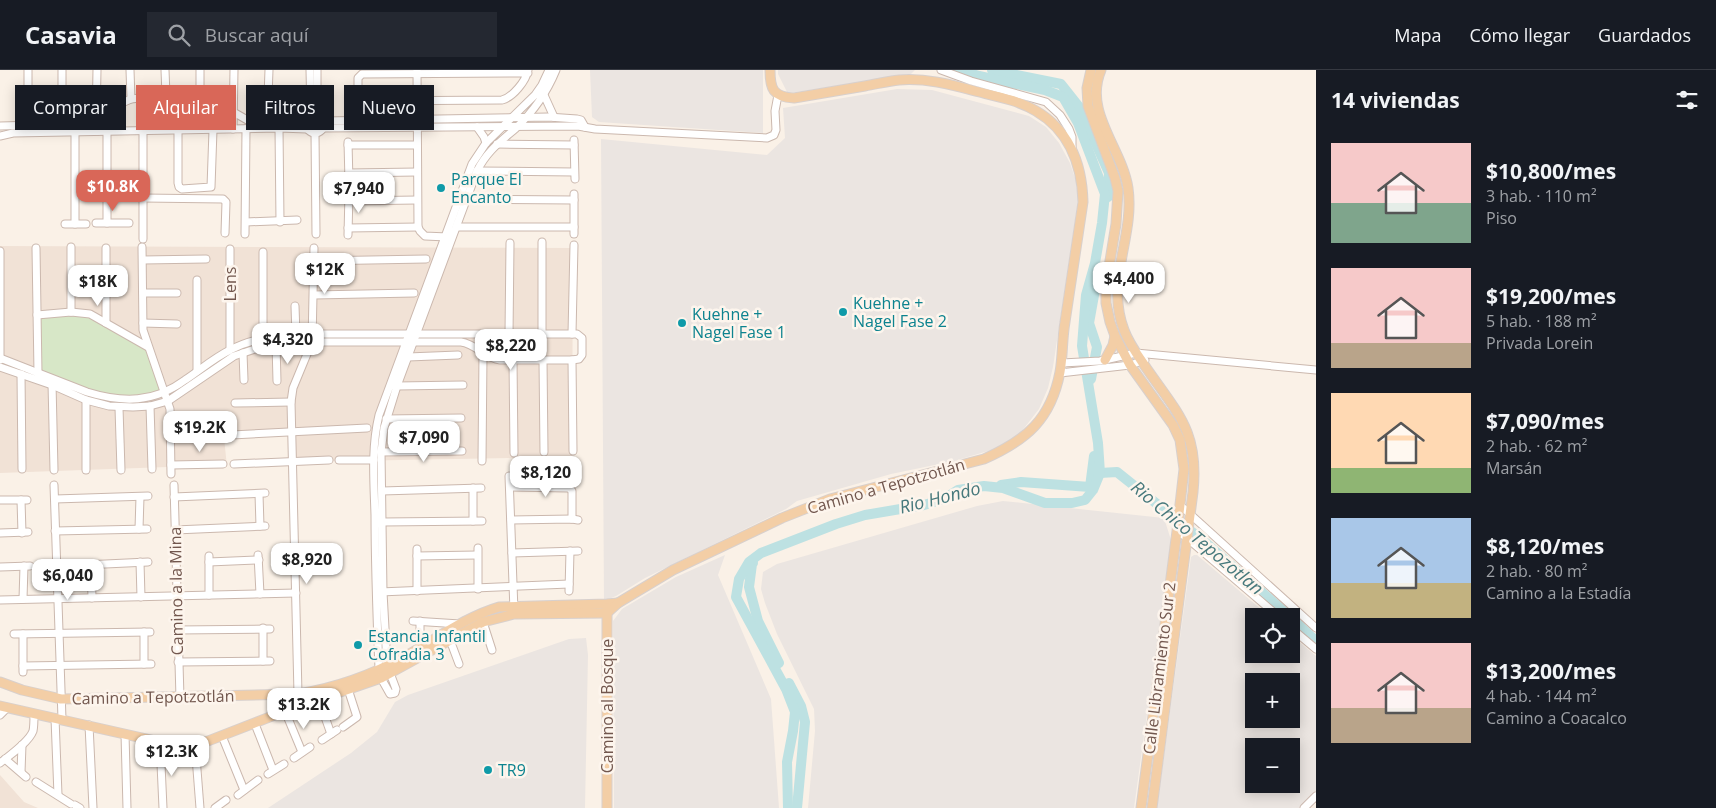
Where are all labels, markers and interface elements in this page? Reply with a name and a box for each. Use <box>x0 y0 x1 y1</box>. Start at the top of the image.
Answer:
search box <box>147 12 497 57</box>
text: Casavia <box>25 18 117 51</box>
icon: search <box>165 21 193 49</box>
text: Buscar aquí <box>205 22 309 48</box>
text: Mapa <box>1394 23 1441 47</box>
text: Cómo llegar <box>1469 23 1570 47</box>
text: Guardados <box>1598 23 1691 47</box>
chip: Comprar <box>15 85 126 130</box>
chip: Alquilar <box>136 85 236 130</box>
chip: Filtros <box>246 85 334 130</box>
chip: Nuevo <box>344 85 434 130</box>
text: 14 viviendas <box>1331 86 1460 114</box>
icon: filters <box>1673 86 1701 114</box>
text: $10,800/mes <box>1486 157 1616 185</box>
icon: home <box>1371 163 1431 223</box>
place label: Parque El Encanto <box>451 168 522 208</box>
pin: $10.8K <box>72 170 154 212</box>
pin: $7,940 <box>318 172 400 214</box>
text: $10.8K <box>87 175 139 197</box>
text: $7,940 <box>334 177 384 199</box>
marker: Parque El Encanto <box>435 182 447 194</box>
text: 3 hab. · 110 m² <box>1486 185 1597 207</box>
text: Piso <box>1486 207 1517 229</box>
pin: $12K <box>295 252 355 295</box>
text: $12K <box>306 258 344 280</box>
pin: $4,400 <box>1088 262 1170 304</box>
pin: $18K <box>68 264 128 307</box>
street label: Lens <box>219 267 241 301</box>
text: $4,400 <box>1104 267 1154 289</box>
text: $18K <box>79 270 117 292</box>
text: $19,200/mes <box>1486 282 1616 310</box>
icon: home <box>1371 288 1431 348</box>
place label: Kuehne + Nagel Fase 2 <box>853 292 947 332</box>
place label: Kuehne + Nagel Fase 1 <box>692 303 786 343</box>
marker: Kuehne + Nagel Fase 2 <box>837 306 849 318</box>
text: 5 hab. · 188 m² <box>1486 310 1597 332</box>
marker: Kuehne + Nagel Fase 1 <box>676 317 688 329</box>
pin: $4,320 <box>247 322 329 365</box>
text: $4,320 <box>263 328 313 350</box>
pin: $8,220 <box>470 328 552 371</box>
text: Privada Lorein <box>1486 332 1593 354</box>
text: $8,220 <box>486 334 536 356</box>
text: $7,090/mes <box>1486 407 1604 435</box>
pin: $19.2K <box>159 410 241 453</box>
icon: home <box>1371 413 1431 473</box>
text: $19.2K <box>174 416 226 438</box>
pin: $7,090 <box>383 420 465 463</box>
text: $7,090 <box>399 426 449 448</box>
text: 2 hab. · 62 m² <box>1486 435 1587 457</box>
street label: Camino a Tepotzotlán <box>805 453 967 519</box>
pin: $8,120 <box>505 456 587 498</box>
text: Marsán <box>1486 457 1542 479</box>
text: $8,120 <box>521 461 571 483</box>
water label: Rio Hondo <box>897 475 983 519</box>
water label: Rio Chico Tepozotlan <box>1126 475 1269 600</box>
street label: Camino a la Mina <box>164 526 188 656</box>
text: $8,120/mes <box>1486 532 1604 560</box>
icon: home <box>1371 538 1431 598</box>
pin: $8,920 <box>266 542 348 585</box>
text: $8,920 <box>282 548 332 570</box>
pin: $6,040 <box>27 558 109 601</box>
text: 2 hab. · 80 m² <box>1486 560 1587 582</box>
text: $6,040 <box>43 564 93 586</box>
street label: Calle Libramiento Sur 2 <box>1138 581 1180 755</box>
text: Camino a la Estadía <box>1486 582 1631 604</box>
map controls <box>1245 608 1300 793</box>
button: locate <box>1245 608 1300 663</box>
place label: Estancia Infantil Cofradia 3 <box>368 625 486 665</box>
marker: Estancia Infantil Cofradia 3 <box>352 639 364 651</box>
street label: Camino al Bosque <box>596 639 618 773</box>
text: $13,200/mes <box>1486 657 1616 685</box>
icon: home <box>1371 663 1431 723</box>
button: + <box>1245 673 1300 728</box>
street label: Camino a Tepotzotlán <box>71 685 235 709</box>
text: 4 hab. · 144 m² <box>1486 685 1597 707</box>
pin: $13.2K <box>263 688 345 730</box>
text: $13.2K <box>278 693 330 715</box>
text: Camino a Coacalco <box>1486 707 1627 729</box>
pin: $12.3K <box>131 734 213 777</box>
button: − <box>1245 738 1300 793</box>
text: $12.3K <box>146 740 198 762</box>
place label: TR9 <box>498 759 526 781</box>
marker: TR9 <box>482 764 494 776</box>

